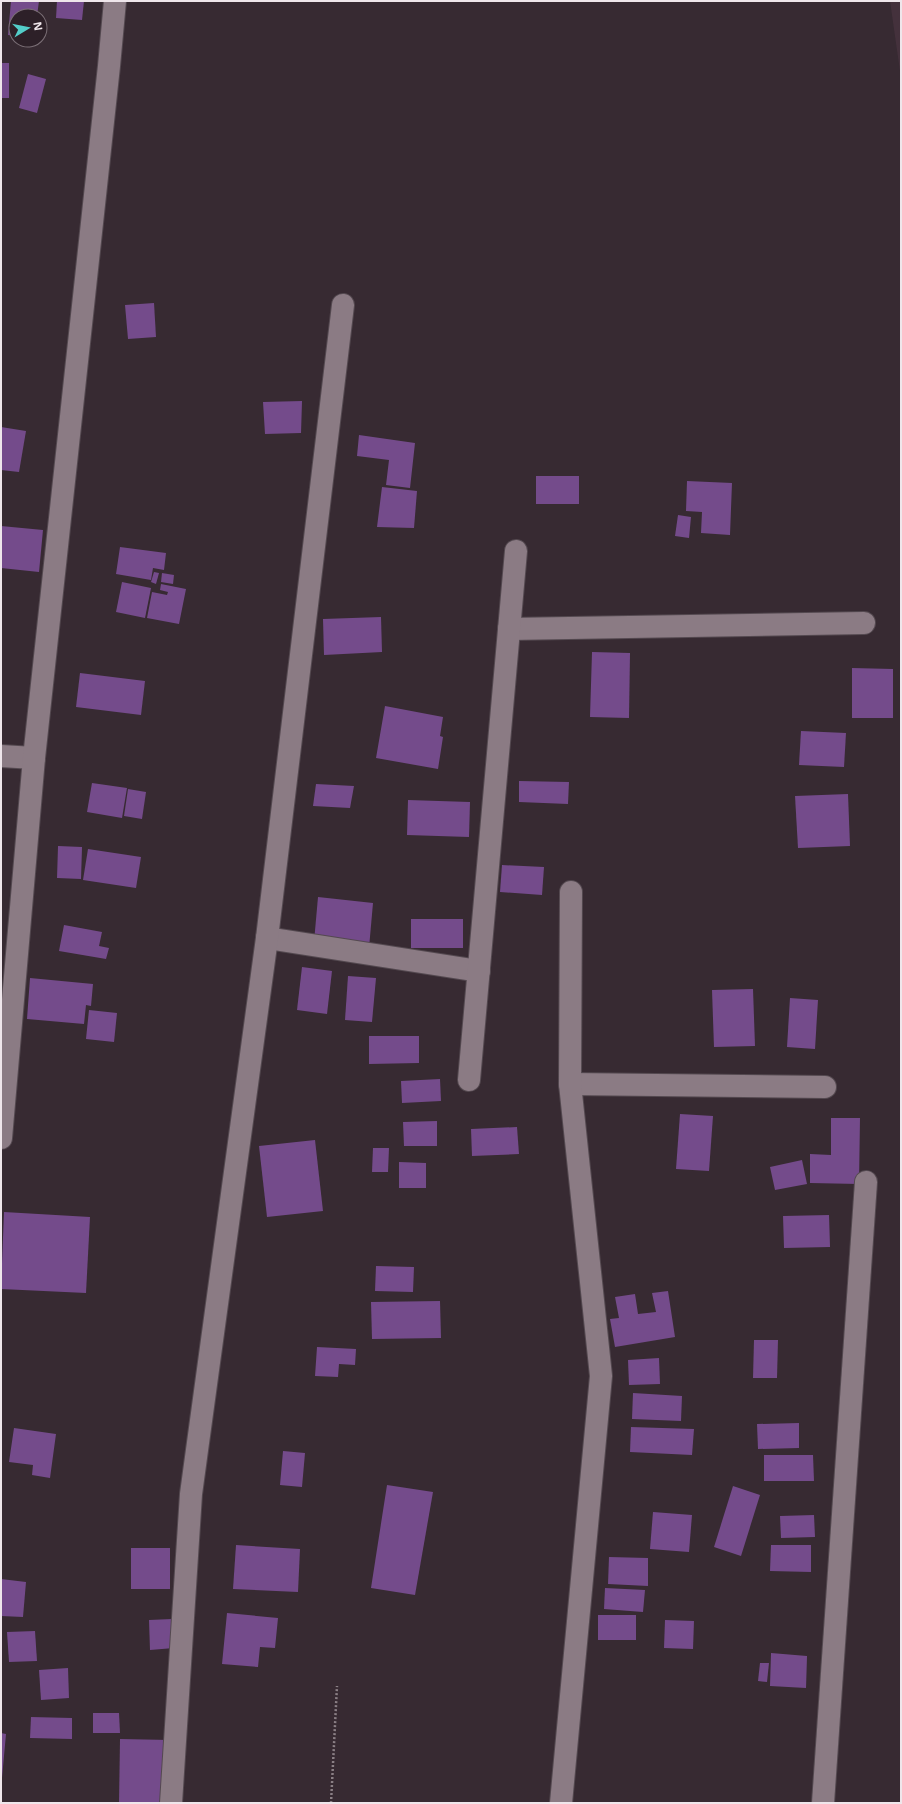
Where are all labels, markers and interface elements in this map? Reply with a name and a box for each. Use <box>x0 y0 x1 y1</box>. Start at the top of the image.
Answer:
north arrow <box>8 8 48 48</box>
text: N <box>30 20 47 32</box>

